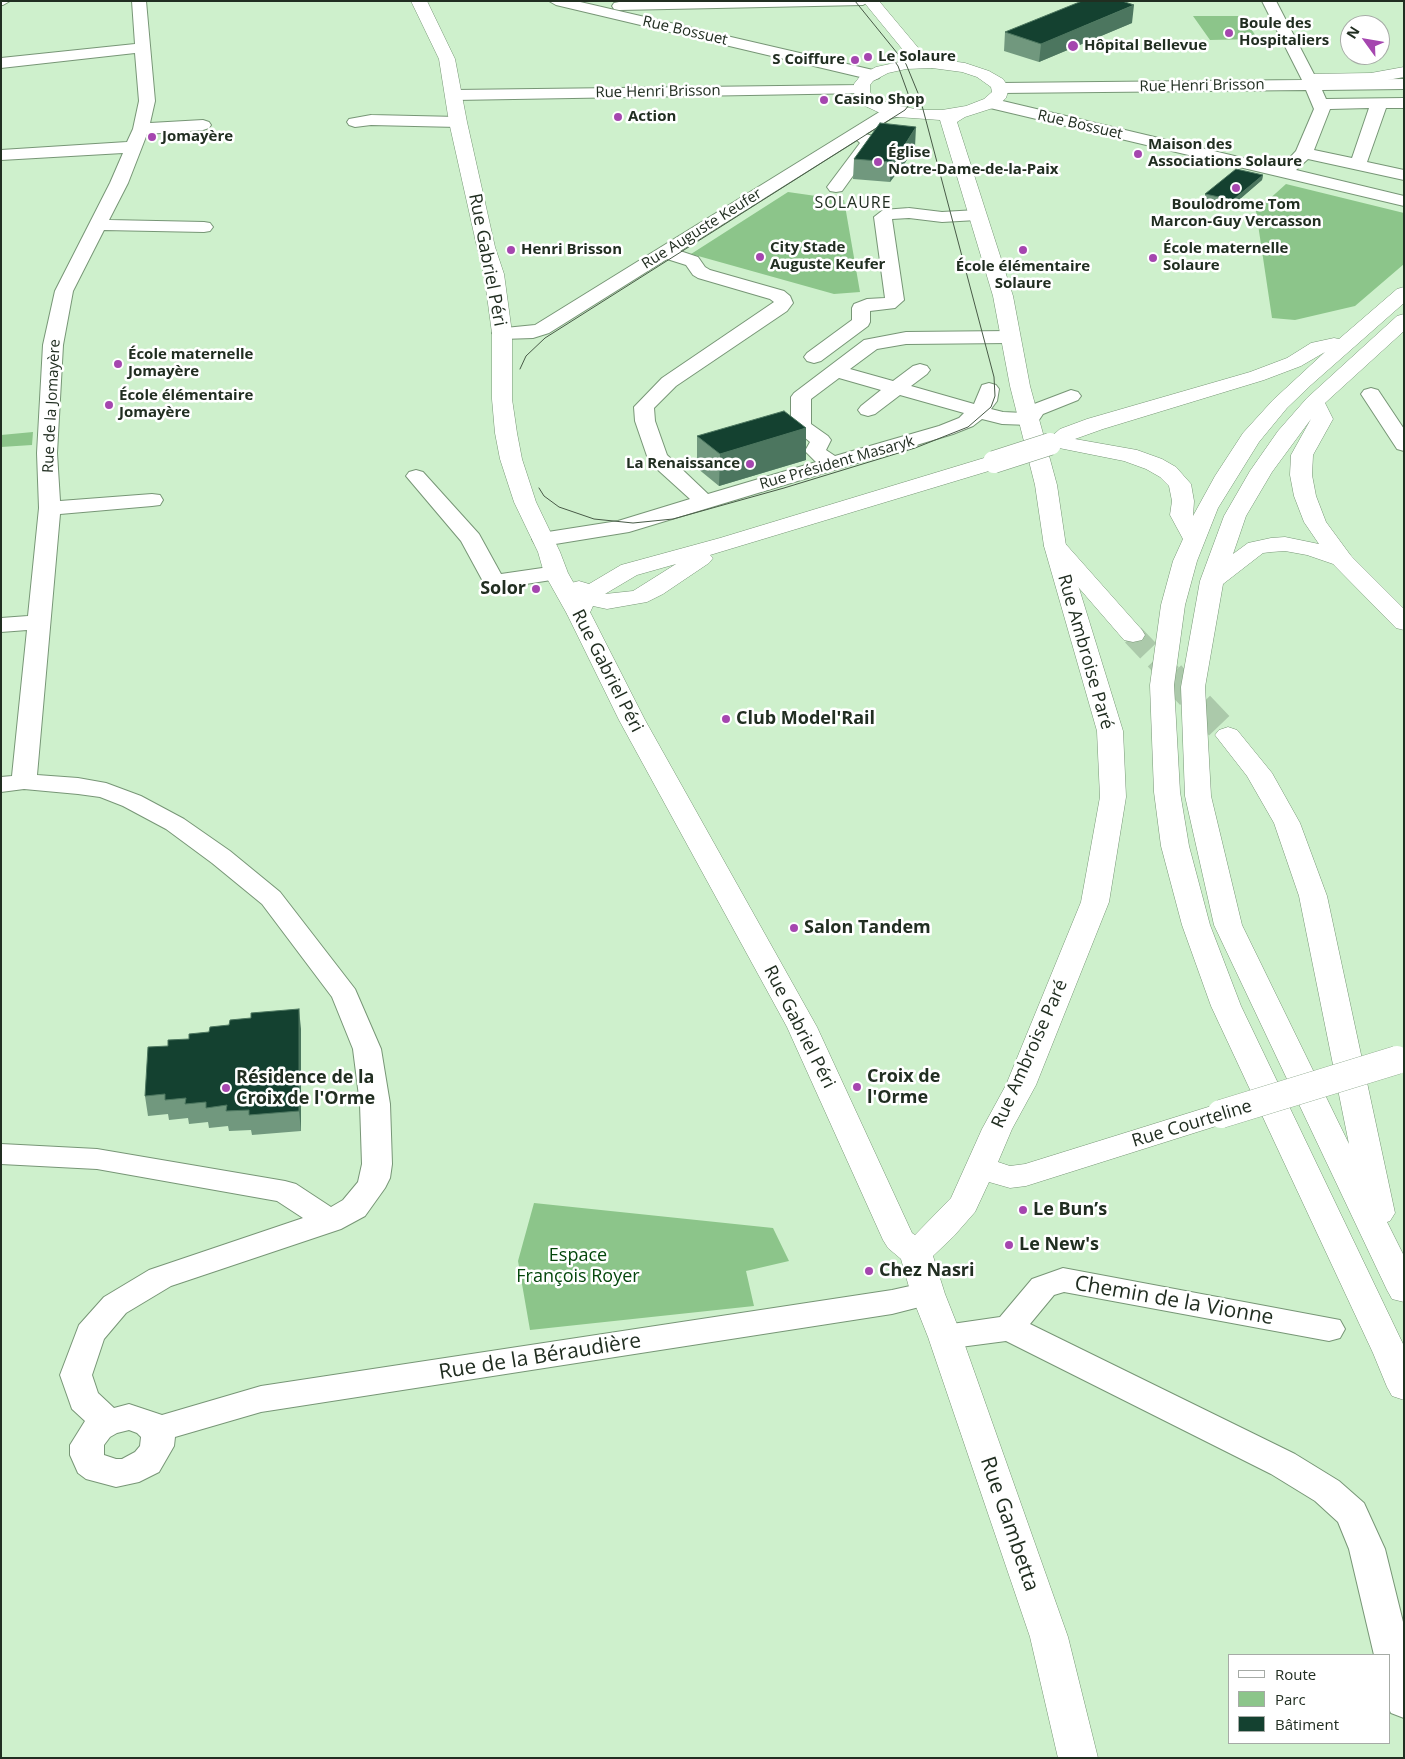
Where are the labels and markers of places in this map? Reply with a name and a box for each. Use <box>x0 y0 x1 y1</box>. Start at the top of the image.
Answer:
place label: Boule des Hospitaliers <box>1239 15 1329 50</box>
marker: Boule des Hospitaliers <box>1223 27 1235 39</box>
place label: Hôpital Bellevue <box>1084 37 1207 55</box>
marker: Hôpital Bellevue <box>1066 39 1080 53</box>
place label: Le Solaure <box>878 48 956 66</box>
place label: S Coiffure <box>772 51 845 69</box>
marker: Le Solaure <box>862 51 874 63</box>
marker: S Coiffure <box>849 54 861 66</box>
place label: Casino Shop <box>834 91 925 109</box>
marker: Casino Shop <box>818 94 830 106</box>
place label: Action <box>628 108 676 126</box>
marker: Action <box>612 111 624 123</box>
place label: Jomayère <box>162 128 233 146</box>
marker: Jomayère <box>146 131 158 143</box>
place label: Maison des Associations Solaure <box>1148 136 1302 171</box>
place label: Église Notre-Dame-de-la-Paix <box>888 144 1058 179</box>
marker: Maison des Associations Solaure <box>1132 148 1144 160</box>
marker: Église Notre-Dame-de-la-Paix <box>872 156 884 168</box>
marker: Boulodrome Tom Marcon-Guy Vercasson <box>1230 182 1242 194</box>
place label: Boulodrome Tom Marcon-Guy Vercasson <box>1150 196 1322 231</box>
place label: City Stade Auguste Keufer <box>770 239 885 274</box>
place label: École maternelle Solaure <box>1163 240 1288 275</box>
place label: Henri Brisson <box>521 241 622 259</box>
marker: Henri Brisson <box>505 244 517 256</box>
marker: École élémentaire Solaure <box>1017 244 1029 256</box>
marker: City Stade Auguste Keufer <box>754 251 766 263</box>
marker: École maternelle Solaure <box>1147 252 1159 264</box>
place label: École élémentaire Solaure <box>956 258 1090 293</box>
place label: École maternelle Jomayère <box>128 346 253 381</box>
marker: École maternelle Jomayère <box>112 358 124 370</box>
place label: École élémentaire Jomayère <box>119 387 253 422</box>
marker: École élémentaire Jomayère <box>103 399 115 411</box>
place label: La Renaissance <box>626 455 740 473</box>
marker: La Renaissance <box>744 458 756 470</box>
place label: Solor <box>480 578 526 600</box>
marker: Solor <box>530 583 542 595</box>
place label: Club Model'Rail <box>736 708 875 730</box>
marker: Club Model'Rail <box>720 713 732 725</box>
place label: Salon Tandem <box>804 917 931 939</box>
marker: Salon Tandem <box>788 922 800 934</box>
place label: Croix de l'Orme <box>867 1066 940 1108</box>
place label: Résidence de la Croix de l'Orme <box>236 1067 375 1110</box>
marker: Croix de l'Orme <box>851 1081 863 1093</box>
marker: Résidence de la Croix de l'Orme <box>220 1082 232 1094</box>
place label: Le Bun’s <box>1033 1199 1107 1221</box>
marker: Le Bun’s <box>1017 1204 1029 1216</box>
place label: Le New's <box>1019 1234 1099 1256</box>
marker: Le New's <box>1003 1239 1015 1251</box>
place label: Chez Nasri <box>879 1260 975 1282</box>
marker: Chez Nasri <box>863 1265 875 1277</box>

